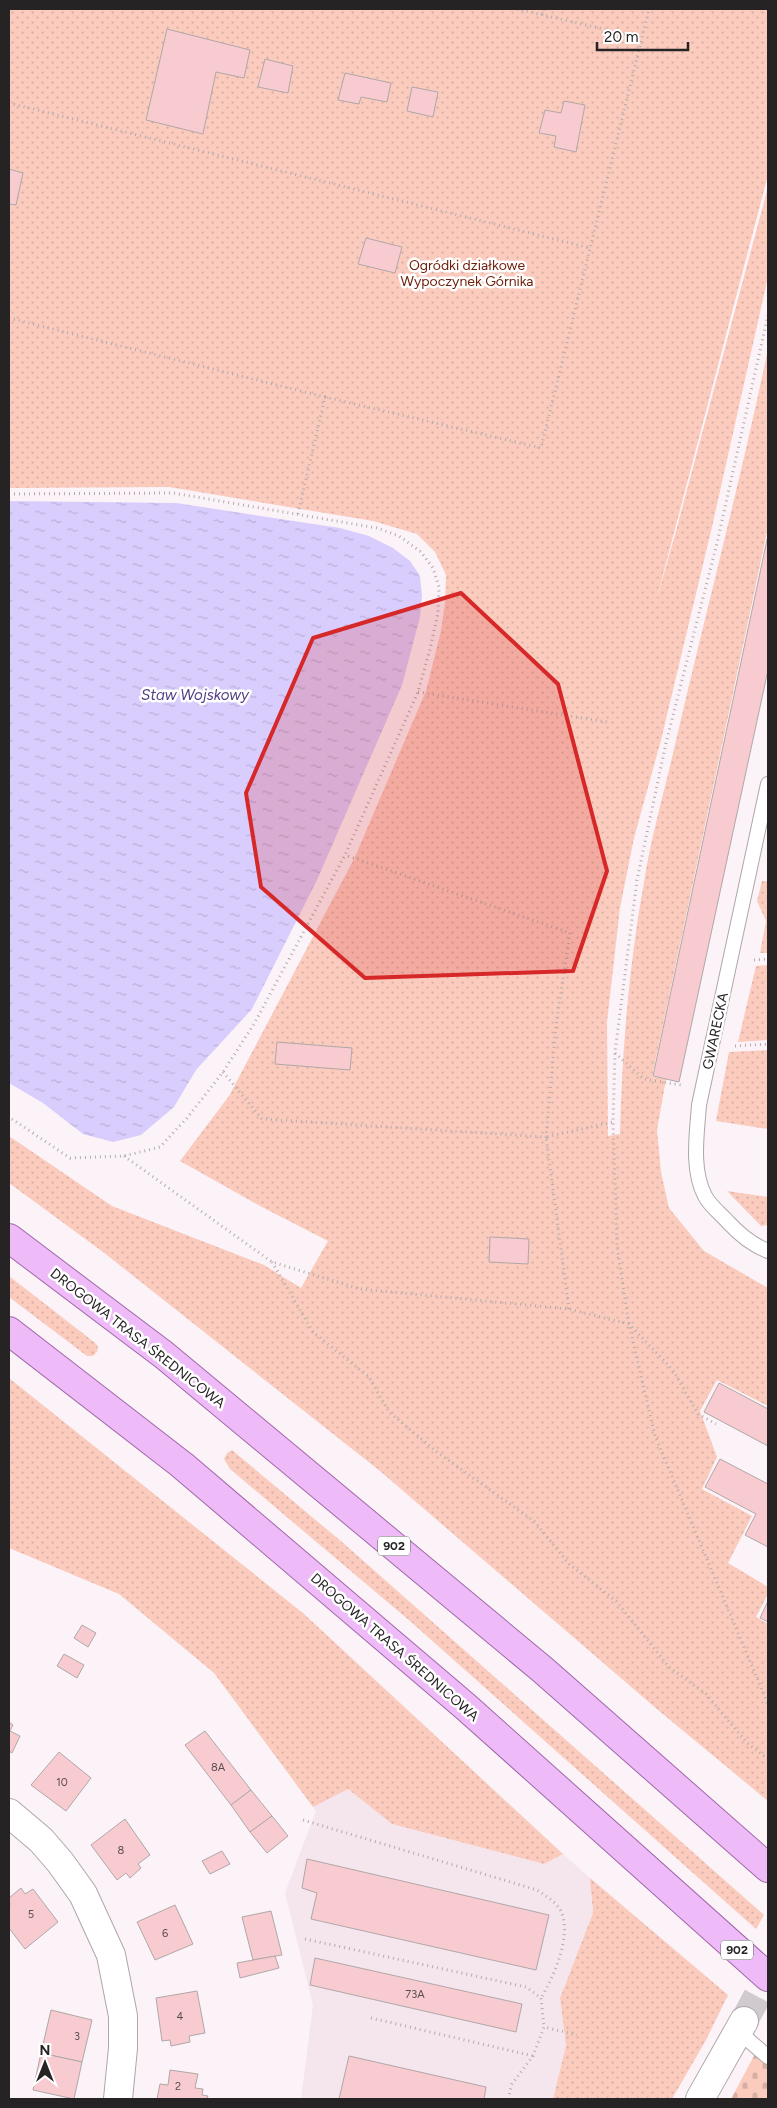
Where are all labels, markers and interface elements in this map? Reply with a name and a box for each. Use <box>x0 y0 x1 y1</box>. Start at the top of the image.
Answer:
scale bar <box>597 20 688 52</box>
text: 20 m <box>604 28 638 46</box>
park label: Ogródki działkowe Wypoczynek Górnika <box>400 257 534 290</box>
water label: Staw Wojskowy <box>141 686 250 704</box>
street label: GWARECKA <box>699 991 732 1071</box>
street label: DROGOWA TRASA ŚREDNICOWA <box>47 1265 229 1412</box>
road number: 902 <box>378 1536 410 1555</box>
street label: DROGOWA TRASA ŚREDNICOWA <box>307 1570 483 1725</box>
house number: 8A <box>211 1761 226 1774</box>
house number: 10 <box>56 1776 68 1789</box>
house number: 8 <box>118 1844 125 1857</box>
house number: 5 <box>28 1908 34 1921</box>
house number: 6 <box>162 1927 168 1940</box>
road number: 902 <box>721 1940 753 1960</box>
house number: 73A <box>405 1988 425 2001</box>
house number: 4 <box>177 2010 184 2023</box>
house number: 3 <box>74 2030 80 2043</box>
north arrow <box>20 2038 70 2088</box>
text: N <box>40 2042 50 2059</box>
house number: 2 <box>175 2080 181 2093</box>

